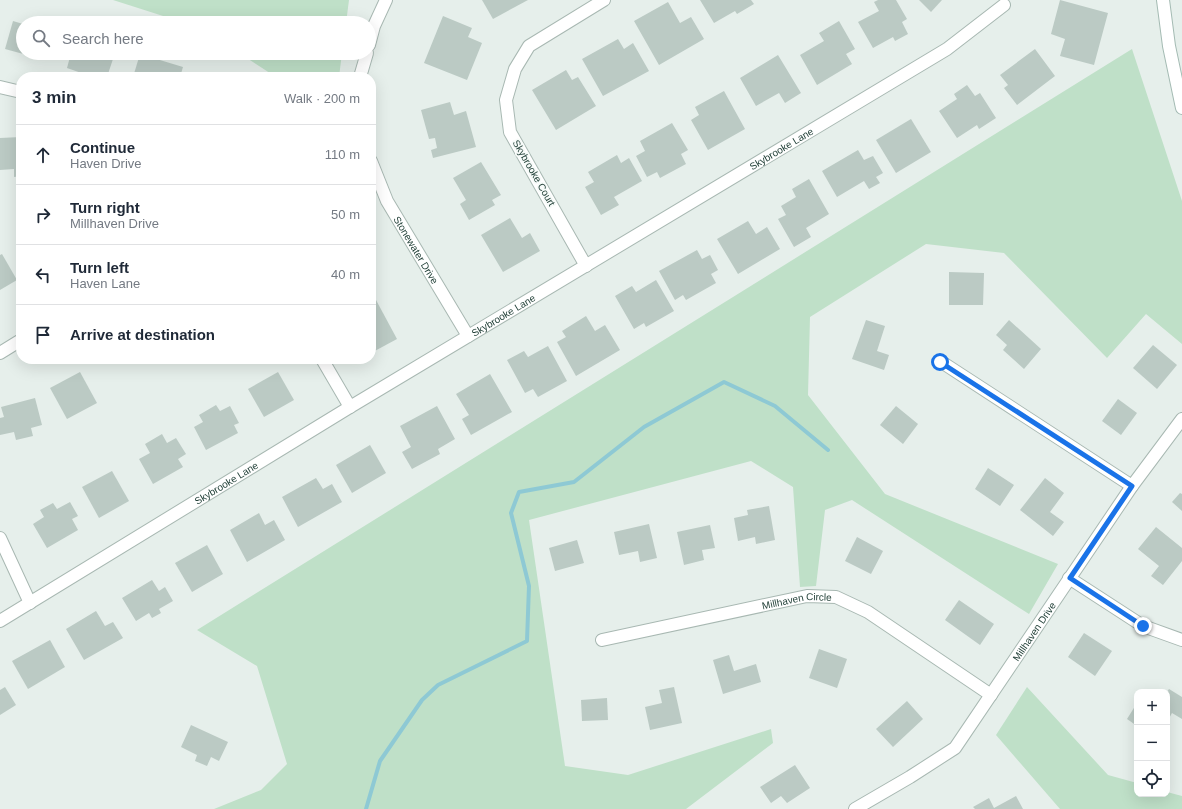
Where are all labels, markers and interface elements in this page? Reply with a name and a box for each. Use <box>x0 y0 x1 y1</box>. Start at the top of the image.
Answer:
search box <box>16 16 376 60</box>
icon: search <box>30 27 52 49</box>
text: Search here <box>62 30 144 47</box>
text: 3 min <box>32 88 76 107</box>
text: Walk · 200 m <box>284 91 360 106</box>
street label: Skybrooke Lane <box>747 125 815 172</box>
street label: Skybrooke Court <box>511 138 557 208</box>
text: Continue <box>70 139 135 156</box>
icon: ahead <box>32 144 54 166</box>
text: 110 m <box>325 147 360 162</box>
text: Haven Drive <box>70 156 142 171</box>
text: Turn right <box>70 199 140 216</box>
icon: right <box>32 204 54 226</box>
text: 50 m <box>331 207 360 222</box>
street label: Stonewater Drive <box>392 214 441 286</box>
text: Millhaven Drive <box>70 216 159 231</box>
text: Turn left <box>70 259 129 276</box>
icon: left <box>32 264 54 286</box>
text: 40 m <box>331 267 360 282</box>
text: Haven Lane <box>70 276 140 291</box>
street label: Skybrooke Lane <box>469 292 538 338</box>
icon: arrive <box>32 324 54 346</box>
text: Arrive at destination <box>70 326 215 343</box>
route start <box>931 353 949 371</box>
street label: Skybrooke Lane <box>192 459 260 506</box>
street label: Millhaven Circle <box>761 590 832 611</box>
street label: Millhaven Drive <box>1010 599 1058 663</box>
route end <box>1134 617 1152 635</box>
map controls <box>1134 689 1170 797</box>
button: + <box>1134 689 1170 725</box>
button: − <box>1134 725 1170 761</box>
button: locate <box>1134 761 1170 797</box>

